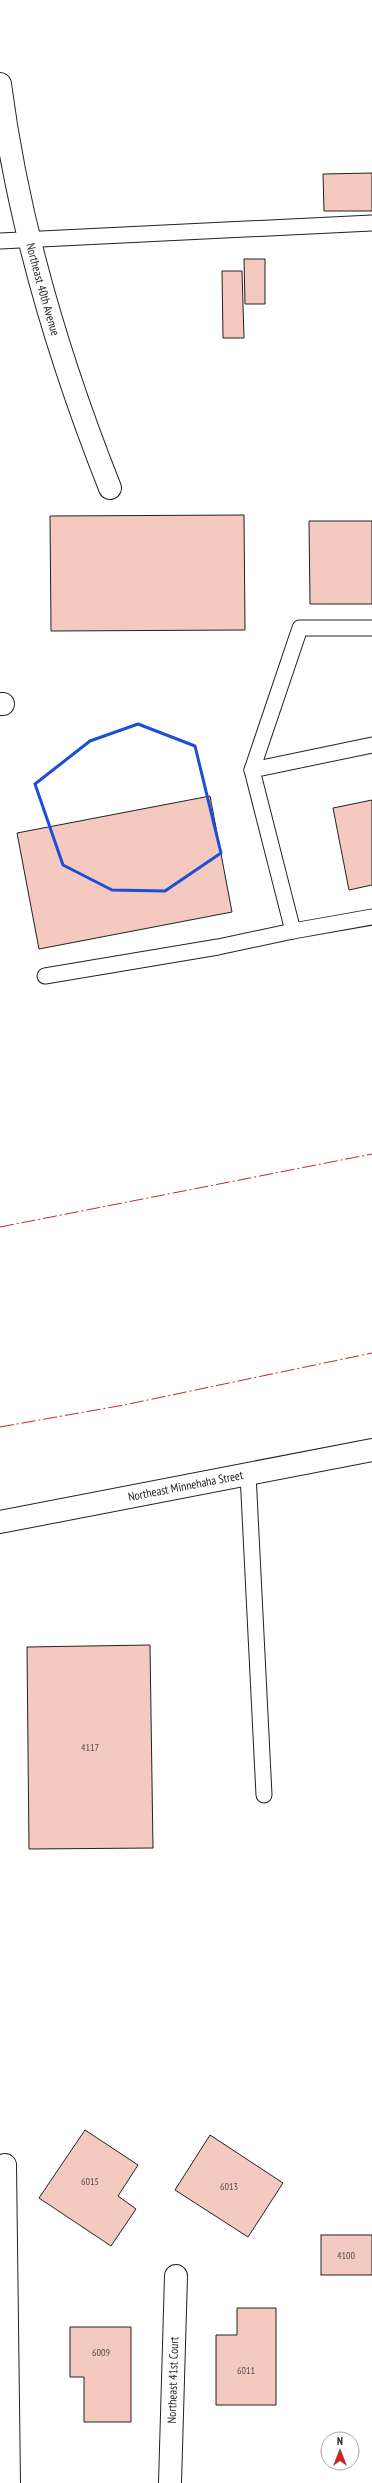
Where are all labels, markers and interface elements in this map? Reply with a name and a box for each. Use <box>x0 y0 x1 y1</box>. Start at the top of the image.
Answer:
street label: Northeast 40th Avenue <box>23 241 63 337</box>
street label: Northeast Minnehaha Street <box>127 1467 245 1504</box>
house number: 4117 <box>81 1741 99 1754</box>
house number: 6015 <box>81 2175 99 2188</box>
house number: 6013 <box>220 2180 238 2193</box>
house number: 4100 <box>337 2249 356 2262</box>
street label: Northeast 41st Court <box>164 2336 181 2424</box>
house number: 6009 <box>92 2346 110 2359</box>
house number: 6011 <box>237 2364 255 2377</box>
north arrow <box>320 2431 360 2471</box>
text: N <box>337 2434 343 2448</box>

